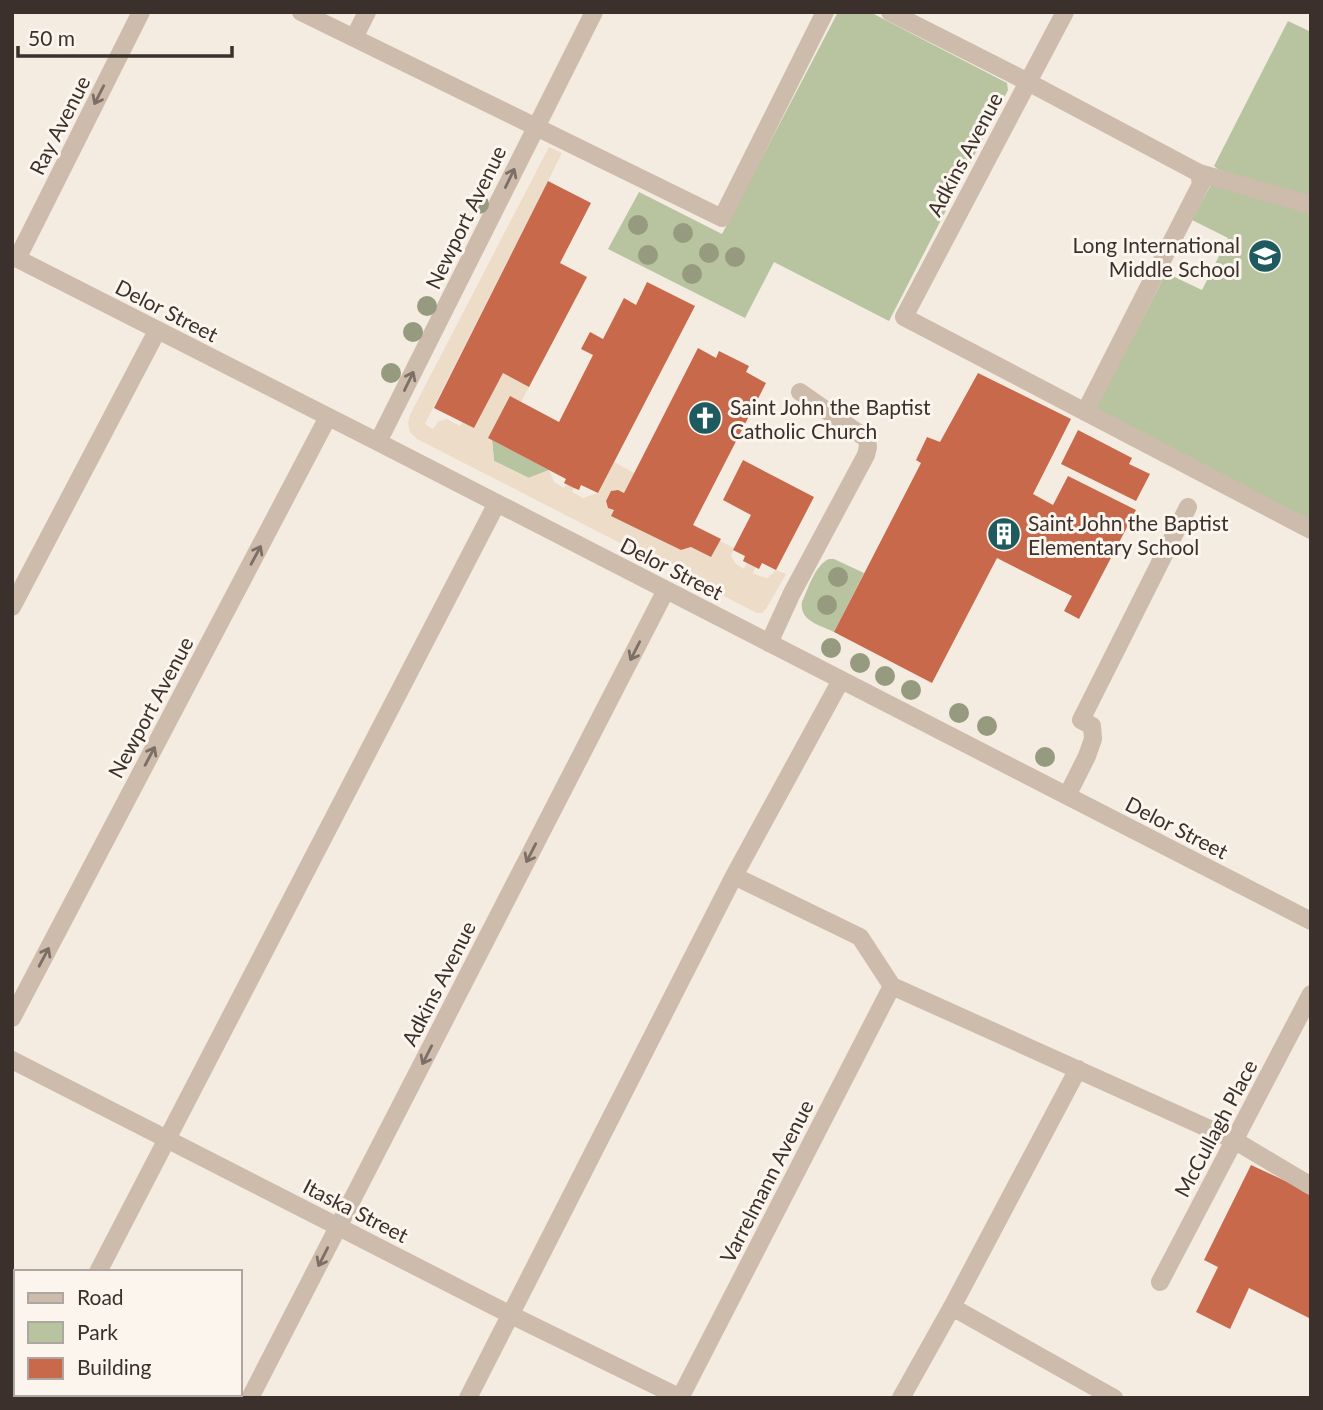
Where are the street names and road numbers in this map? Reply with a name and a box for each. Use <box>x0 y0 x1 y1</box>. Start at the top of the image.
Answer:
street label: Ray Avenue <box>23 71 95 179</box>
street label: Adkins Avenue <box>921 88 1007 220</box>
street label: Newport Avenue <box>420 141 510 293</box>
street label: Delor Street <box>112 274 223 347</box>
street label: Delor Street <box>617 532 728 605</box>
street label: Newport Avenue <box>102 632 198 782</box>
street label: Delor Street <box>1122 791 1233 864</box>
street label: Adkins Avenue <box>396 917 480 1049</box>
street label: McCullagh Place <box>1168 1055 1262 1201</box>
street label: Varrelmann Avenue <box>714 1095 818 1267</box>
street label: Itaska Street <box>299 1173 413 1247</box>

